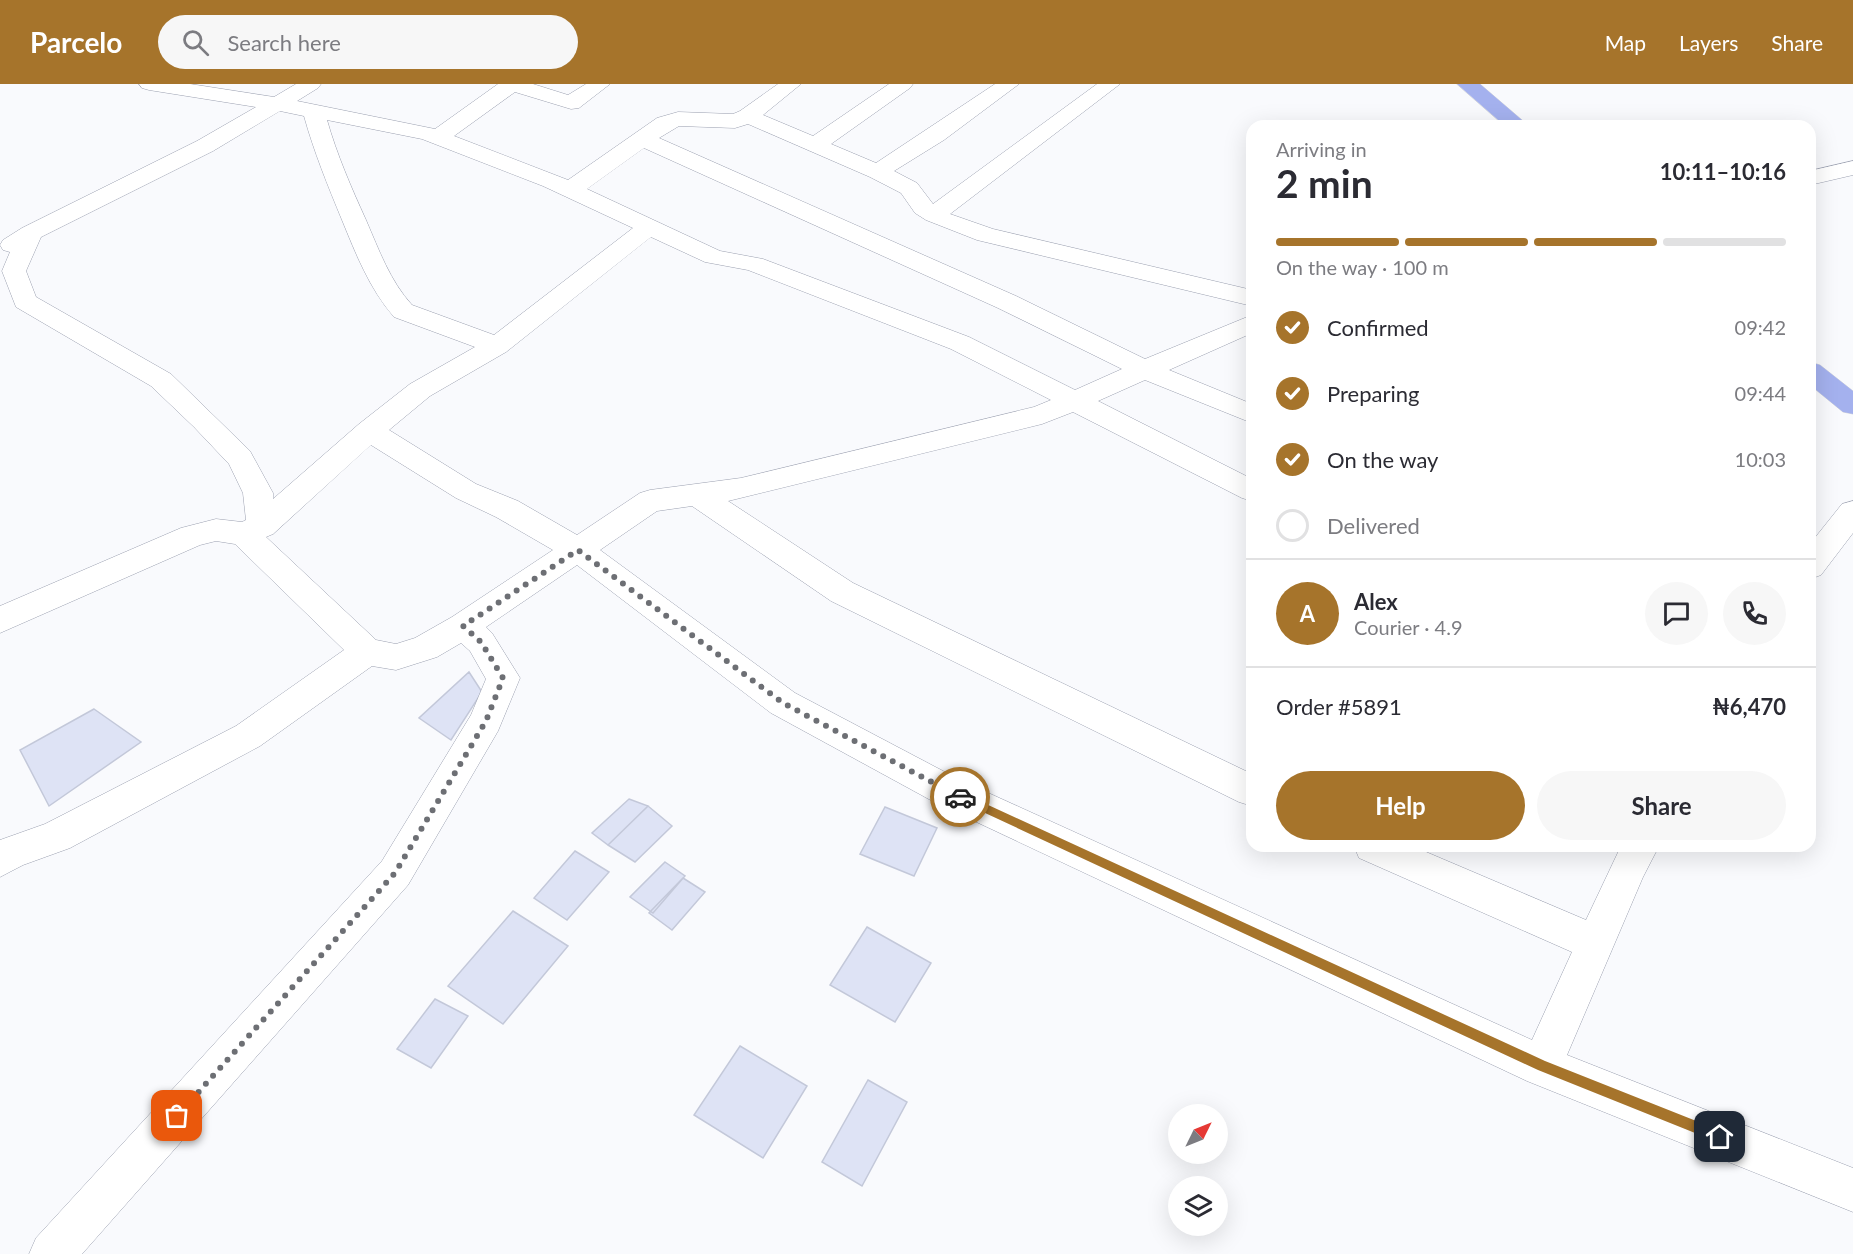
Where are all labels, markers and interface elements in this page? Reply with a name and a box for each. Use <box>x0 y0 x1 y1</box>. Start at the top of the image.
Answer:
search box <box>158 15 578 69</box>
text: Parcelo <box>30 25 122 59</box>
icon: search <box>179 26 212 59</box>
text: Search here <box>227 29 341 56</box>
text: Map <box>1605 30 1646 55</box>
text: Layers <box>1679 30 1738 55</box>
text: Share <box>1771 30 1823 55</box>
text: Arriving in <box>1276 137 1367 161</box>
text: 10:11–10:16 <box>1660 158 1786 185</box>
text: 2 min <box>1276 160 1373 206</box>
text: On the way · 100 m <box>1276 255 1449 279</box>
icon: check <box>1276 311 1309 344</box>
text: Confirmed <box>1327 314 1429 341</box>
text: 09:42 <box>1735 315 1786 339</box>
icon: check <box>1276 377 1309 410</box>
text: Preparing <box>1327 380 1419 407</box>
text: 09:44 <box>1735 381 1786 405</box>
icon: check <box>1276 443 1309 476</box>
text: On the way <box>1327 446 1438 473</box>
text: 10:03 <box>1735 447 1786 471</box>
text: Delivered <box>1327 512 1420 539</box>
button: chat <box>1645 582 1708 645</box>
button: phone <box>1723 582 1786 645</box>
text: Alex <box>1354 588 1398 615</box>
text: A <box>1300 600 1315 627</box>
text: Courier · 4.9 <box>1354 615 1463 639</box>
text: Order #5891 <box>1276 693 1402 720</box>
text: ₦6,470 <box>1712 693 1786 720</box>
courier <box>930 767 990 827</box>
button: Help <box>1276 771 1525 840</box>
button: Share <box>1537 771 1786 840</box>
icon: car <box>944 781 977 814</box>
pin <box>151 1090 202 1141</box>
icon: bag <box>160 1099 193 1132</box>
north arrow <box>1168 1104 1228 1164</box>
map controls <box>1168 1104 1228 1236</box>
pin <box>1694 1111 1745 1162</box>
icon: home <box>1703 1120 1736 1153</box>
button: layers <box>1168 1176 1228 1236</box>

